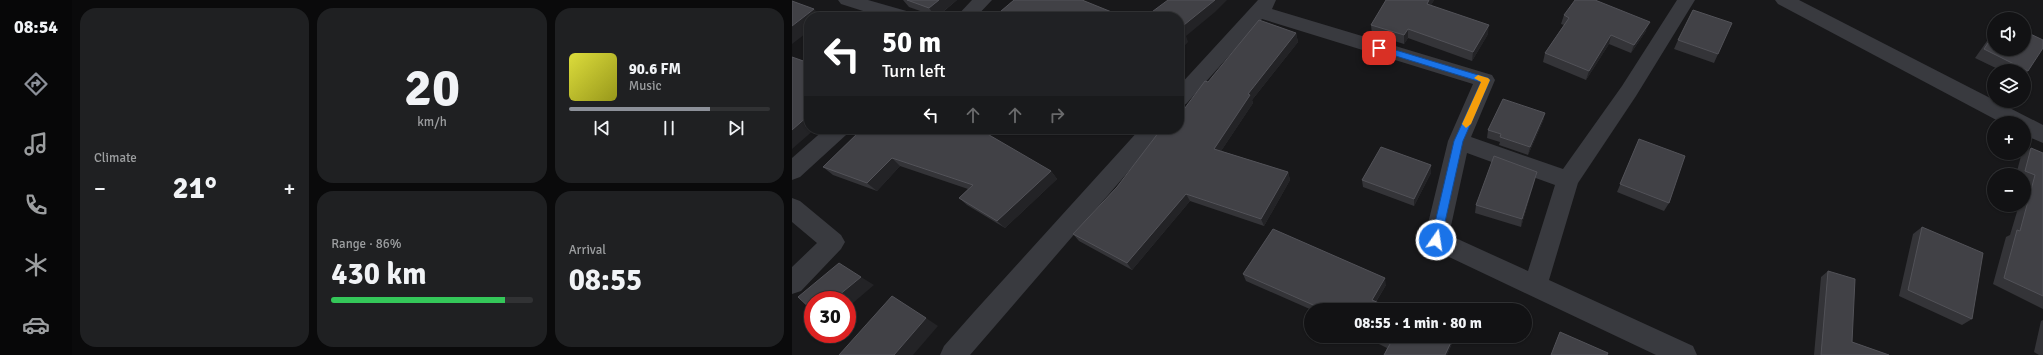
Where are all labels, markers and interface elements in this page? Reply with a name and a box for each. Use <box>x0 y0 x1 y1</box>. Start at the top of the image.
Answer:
map controls <box>1987 12 2031 212</box>
button: sound <box>1987 12 2031 56</box>
text: 08:54 <box>14 16 58 38</box>
text: 50 m <box>882 26 941 60</box>
icon: left <box>816 28 868 80</box>
pin <box>1362 31 1396 65</box>
icon: arrive <box>1368 37 1390 59</box>
text: 20 <box>404 56 460 120</box>
text: 90.6 FM <box>629 60 681 78</box>
text: Turn left <box>882 60 945 82</box>
button: layers <box>1987 64 2031 108</box>
icon: directions <box>22 70 50 98</box>
text: Music <box>629 78 662 94</box>
icon: left <box>920 104 942 126</box>
icon: ahead <box>962 104 984 126</box>
icon: ahead <box>1004 104 1026 126</box>
icon: right <box>1046 104 1068 126</box>
text: km/h <box>417 114 447 130</box>
button: + <box>1987 116 2031 160</box>
icon: previous <box>591 117 613 139</box>
icon: pause <box>658 117 680 139</box>
icon: next <box>725 117 747 139</box>
icon: music <box>22 130 50 158</box>
text: Climate <box>94 150 137 166</box>
button: − <box>1987 168 2031 212</box>
text: 21° <box>172 170 217 207</box>
text: − <box>94 175 106 202</box>
text: + <box>283 175 295 202</box>
icon: phone <box>22 191 50 219</box>
position arrow <box>1415 219 1457 261</box>
text: Range · 86% <box>331 236 402 252</box>
text: Arrival <box>569 242 606 258</box>
icon: climate <box>22 251 50 279</box>
text: 430 km <box>331 256 426 293</box>
text: 08:55 <box>569 262 642 299</box>
speed limit sign: 30 <box>804 291 856 343</box>
icon: car <box>22 311 50 339</box>
text: 08:55 · 1 min · 80 m <box>1354 314 1482 332</box>

